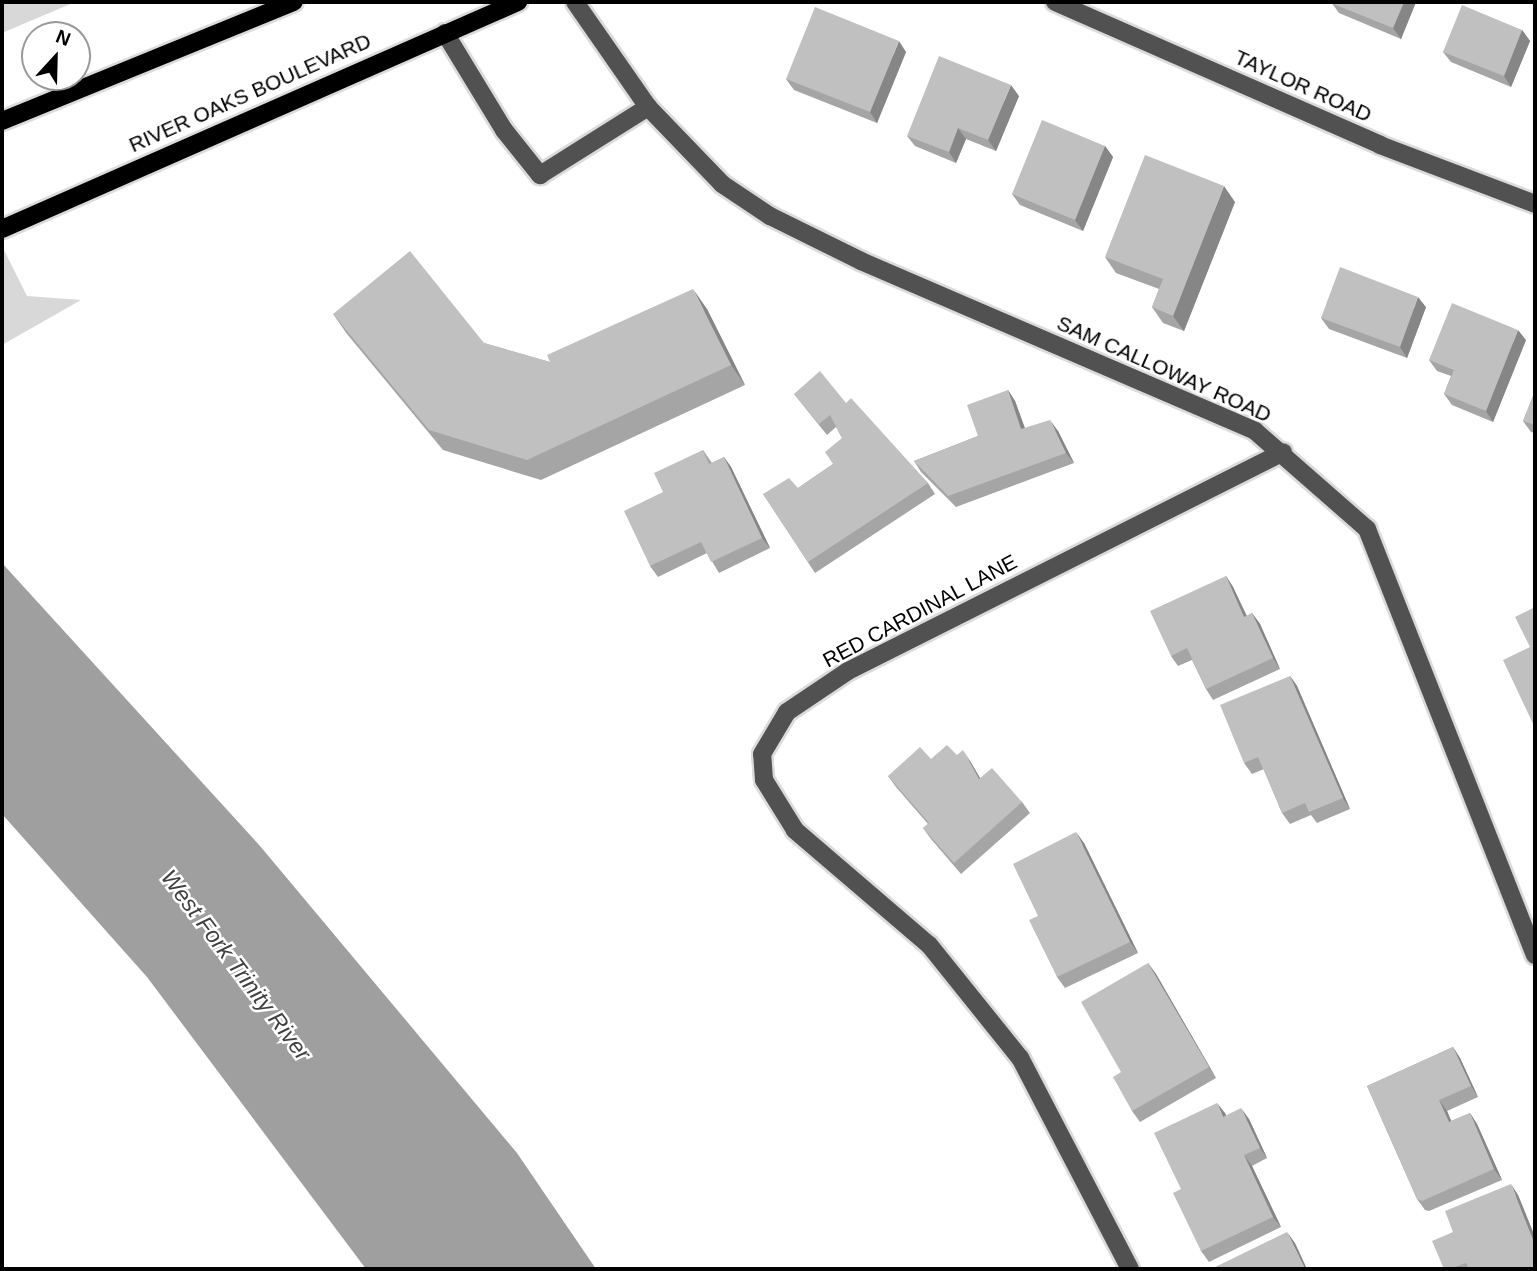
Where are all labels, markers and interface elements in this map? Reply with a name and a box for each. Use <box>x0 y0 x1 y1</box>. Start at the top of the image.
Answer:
north arrow <box>21 21 91 91</box>
text: N <box>53 26 74 50</box>
street label: RIVER OAKS BOULEVARD <box>125 28 375 158</box>
street label: TAYLOR ROAD <box>1231 45 1375 127</box>
street label: SAM CALLOWAY ROAD <box>1053 310 1275 428</box>
street label: RED CARDINAL LANE <box>818 549 1022 673</box>
water label: West Fork Trinity River <box>155 864 317 1066</box>

